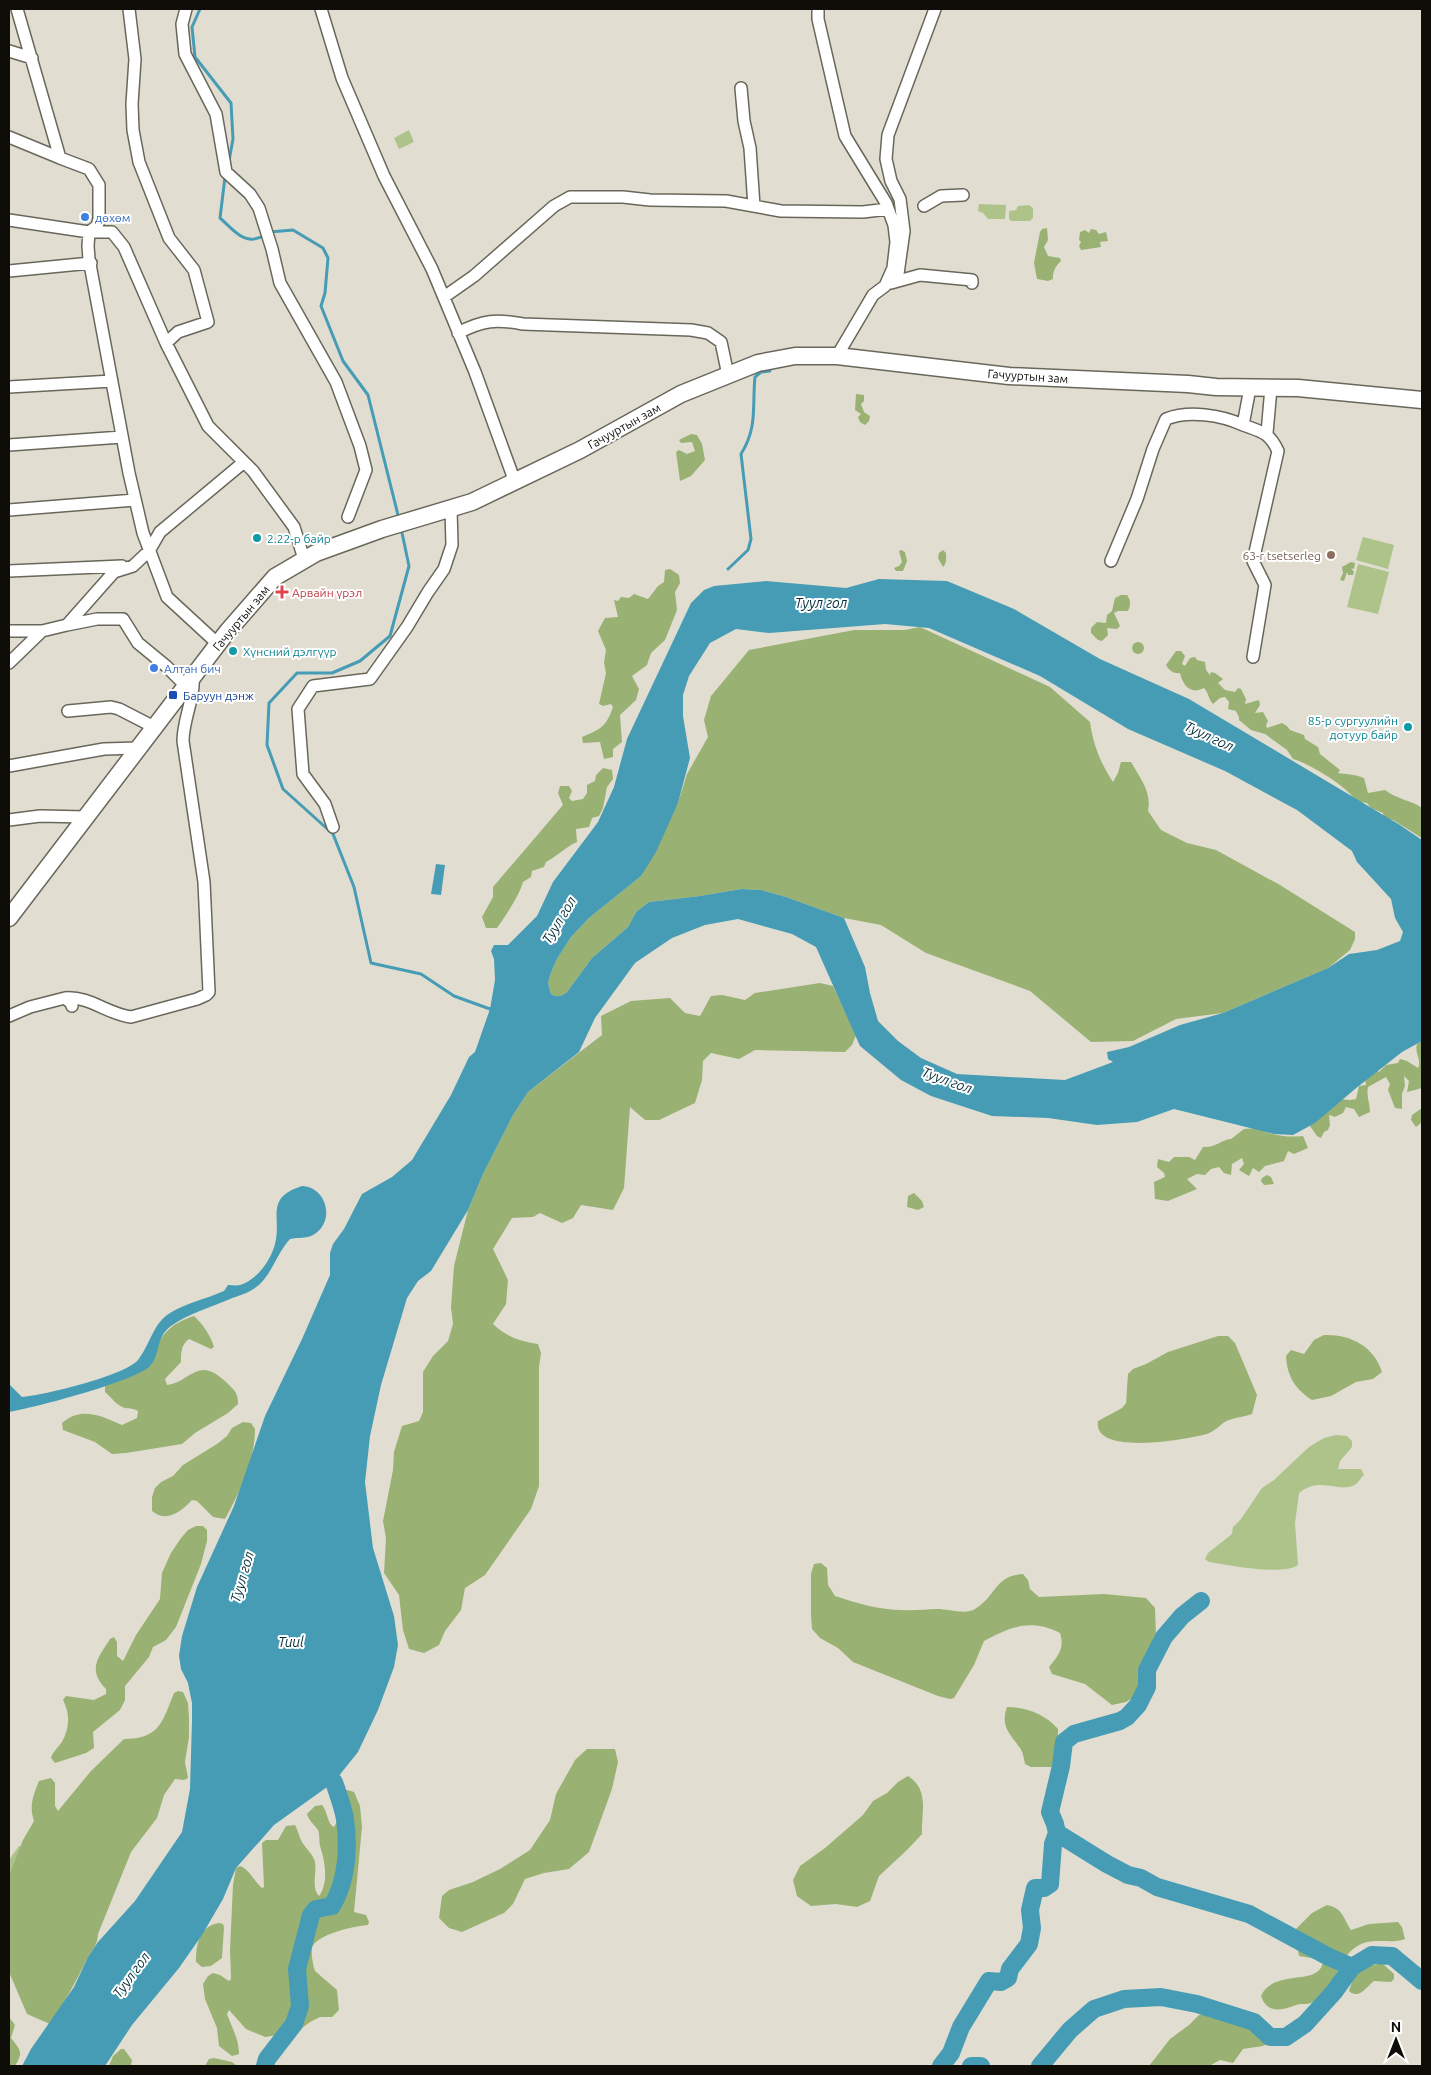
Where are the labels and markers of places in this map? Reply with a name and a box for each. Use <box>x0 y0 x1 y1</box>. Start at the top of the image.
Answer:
marker: дөхөм <box>79 211 91 223</box>
place label: дөхөм <box>95 211 131 224</box>
marker: 2.22-р байр <box>251 532 263 544</box>
place label: 2.22-р байр <box>267 532 331 545</box>
place label: 63-r tsetserleg <box>1242 549 1321 562</box>
marker: 63-r tsetserleg <box>1325 549 1337 561</box>
marker: Арвайн үрэл <box>276 586 288 598</box>
place label: Арвайн үрэл <box>292 586 362 599</box>
marker: Хүнсний дэлгүүр <box>227 645 239 657</box>
place label: Хүнсний дэлгүүр <box>243 645 337 658</box>
marker: Алтан бич <box>148 662 160 674</box>
place label: Алтан бич <box>164 662 221 675</box>
marker: Баруун дэнж <box>167 689 179 701</box>
place label: Баруун дэнж <box>183 689 254 702</box>
place label: 85-р сургуулийн дотуур байр <box>1308 714 1398 741</box>
marker: 85-р сургуулийн дотуур байр <box>1402 721 1414 733</box>

